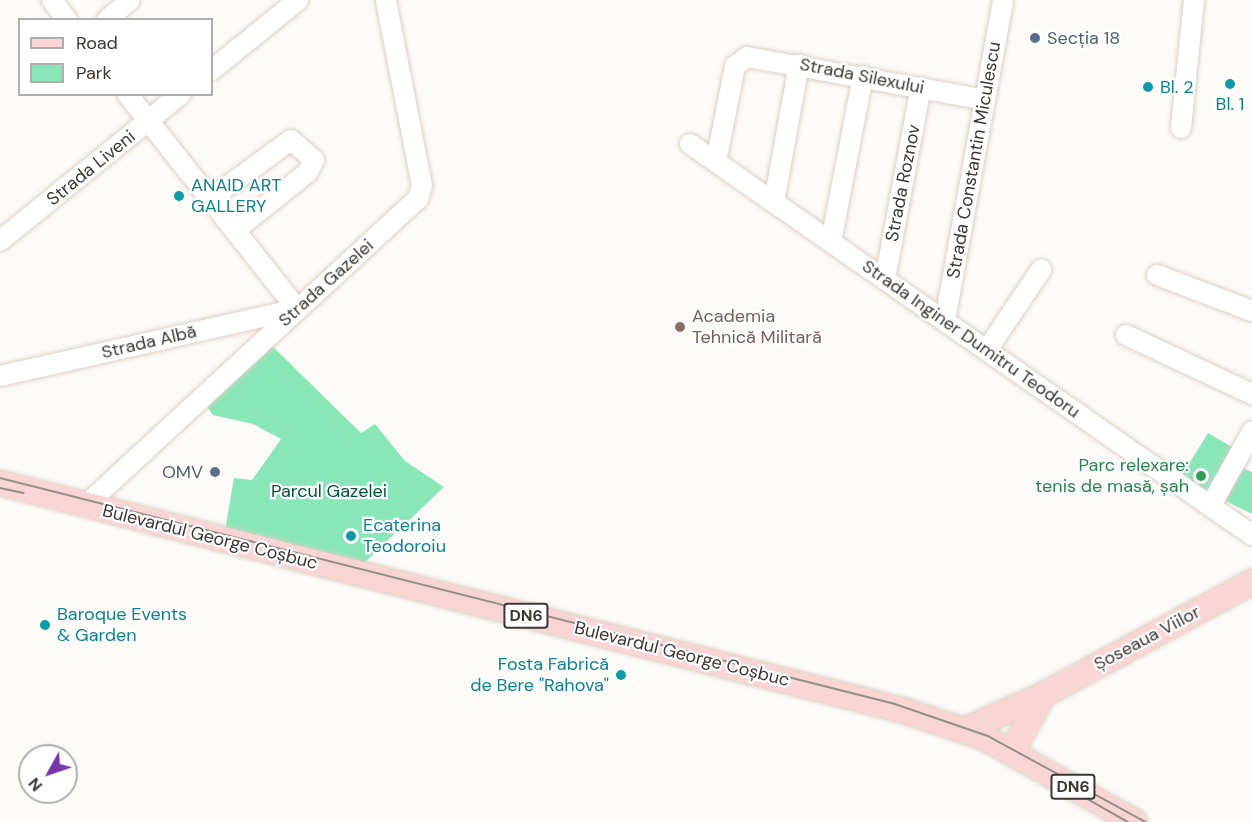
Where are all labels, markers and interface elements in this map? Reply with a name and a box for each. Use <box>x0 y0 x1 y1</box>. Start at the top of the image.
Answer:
legend <box>18 18 213 96</box>
place label: Secția 18 <box>1047 27 1120 49</box>
text: Road <box>76 31 118 55</box>
marker: Secția 18 <box>1028 31 1042 45</box>
street label: Strada Constantin Miculescu <box>943 40 1005 280</box>
street label: Strada Silexului <box>798 53 926 99</box>
text: Park <box>76 61 112 85</box>
place label: Bl. 2 <box>1160 76 1194 98</box>
marker: Bl. 1 <box>1223 77 1237 91</box>
marker: Bl. 2 <box>1141 80 1155 94</box>
place label: Bl. 1 <box>1216 93 1244 115</box>
street label: Strada Roznov <box>881 123 925 243</box>
street label: Strada Liveni <box>42 126 140 210</box>
place label: ANAID ART GALLERY <box>191 175 281 218</box>
marker: ANAID ART GALLERY <box>172 189 186 203</box>
street label: Strada Gazelei <box>274 235 378 331</box>
street label: Strada Inginer Dumitru Teodoru <box>858 255 1084 423</box>
place label: Academia Tehnică Militară <box>692 306 822 348</box>
marker: Academia Tehnică Militară <box>673 320 687 334</box>
street label: Strada Albă <box>99 321 199 363</box>
place label: Parc relexare: tenis de masă, șah <box>1035 455 1189 498</box>
place label: OMV <box>162 461 203 483</box>
marker: OMV <box>208 465 222 479</box>
marker: Parc relexare: tenis de masă, șah <box>1194 469 1208 483</box>
park label: Parcul Gazelei <box>271 480 387 502</box>
street label: Bulevardul George Coșbuc <box>100 500 320 574</box>
place label: Ecaterina Teodoroiu <box>363 515 446 558</box>
marker: Ecaterina Teodoroiu <box>344 529 358 543</box>
street label: Șoseaua Viilor <box>1090 601 1204 675</box>
road number: DN6 <box>502 603 550 629</box>
place label: Baroque Events & Garden <box>57 604 187 646</box>
street label: Bulevardul George Coșbuc <box>572 617 792 691</box>
marker: Baroque Events & Garden <box>38 618 52 632</box>
place label: Fosta Fabrică de Bere "Rahova" <box>470 654 609 696</box>
marker: Fosta Fabrică de Bere "Rahova" <box>614 668 628 682</box>
north arrow <box>18 744 78 804</box>
text: N <box>24 773 47 796</box>
road number: DN6 <box>1049 774 1097 800</box>

